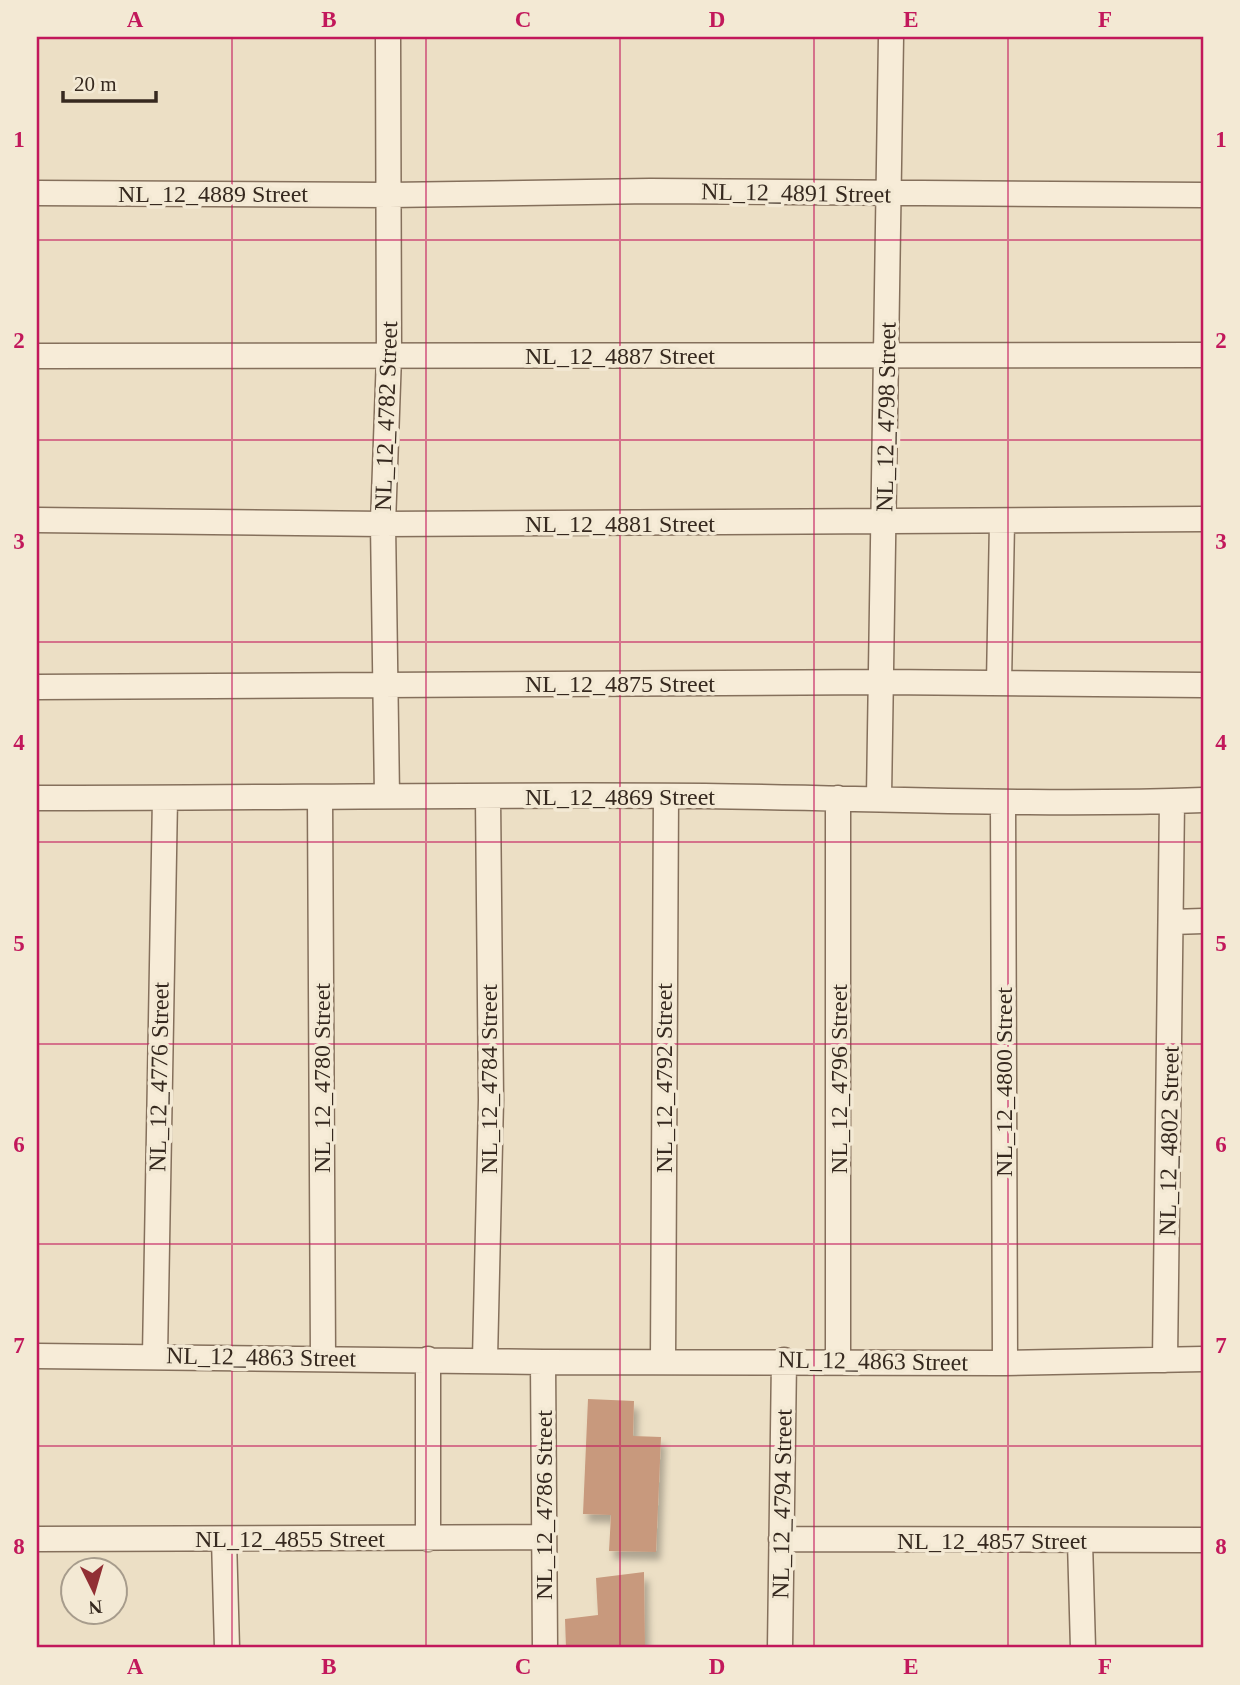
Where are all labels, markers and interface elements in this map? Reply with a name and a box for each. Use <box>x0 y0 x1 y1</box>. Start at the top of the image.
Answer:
text: A <box>127 7 144 32</box>
text: B <box>321 7 337 32</box>
text: C <box>515 7 531 32</box>
text: D <box>709 7 725 32</box>
text: E <box>903 7 919 32</box>
text: F <box>1098 7 1112 32</box>
scale bar <box>63 60 156 104</box>
text: 20 m <box>74 72 117 96</box>
text: 1 <box>13 127 25 152</box>
text: 1 <box>1215 127 1227 152</box>
street label: NL_12_4891 Street <box>701 178 892 208</box>
street label: NL_12_4889 Street <box>118 181 308 207</box>
street label: NL_12_4782 Street <box>370 320 402 511</box>
street label: NL_12_4798 Street <box>871 321 901 512</box>
text: 2 <box>13 328 25 353</box>
text: 2 <box>1215 328 1227 353</box>
street label: NL_12_4887 Street <box>525 343 715 369</box>
street label: NL_12_4881 Street <box>525 511 715 537</box>
text: 3 <box>13 529 25 554</box>
text: 3 <box>1215 529 1227 554</box>
street label: NL_12_4875 Street <box>525 671 715 697</box>
text: 4 <box>13 730 25 755</box>
text: 4 <box>1215 730 1227 755</box>
street label: NL_12_4869 Street <box>525 784 715 810</box>
text: 5 <box>13 931 25 956</box>
text: 5 <box>1215 931 1227 956</box>
street label: NL_12_4776 Street <box>144 981 174 1172</box>
street label: NL_12_4780 Street <box>309 983 335 1173</box>
street label: NL_12_4792 Street <box>651 983 677 1173</box>
street label: NL_12_4784 Street <box>476 984 502 1174</box>
street label: NL_12_4796 Street <box>826 984 852 1174</box>
street label: NL_12_4800 Street <box>991 987 1017 1177</box>
street label: NL_12_4802 Street <box>1154 1045 1184 1236</box>
text: 6 <box>13 1132 25 1157</box>
text: 6 <box>1215 1132 1227 1157</box>
text: 7 <box>13 1333 25 1358</box>
text: 7 <box>1215 1333 1227 1358</box>
street label: NL_12_4863 Street <box>166 1342 357 1372</box>
street label: NL_12_4863 Street <box>778 1346 969 1376</box>
street label: NL_12_4794 Street <box>767 1408 797 1599</box>
street label: NL_12_4786 Street <box>531 1410 557 1600</box>
street label: NL_12_4855 Street <box>195 1526 385 1552</box>
street label: NL_12_4857 Street <box>897 1528 1087 1554</box>
text: 8 <box>13 1534 25 1559</box>
text: 8 <box>1215 1534 1227 1559</box>
north arrow <box>60 1556 130 1626</box>
text: N <box>87 1596 103 1619</box>
text: A <box>127 1654 144 1679</box>
text: B <box>321 1654 337 1679</box>
text: C <box>515 1654 531 1679</box>
text: D <box>709 1654 725 1679</box>
text: E <box>903 1654 919 1679</box>
text: F <box>1098 1654 1112 1679</box>

